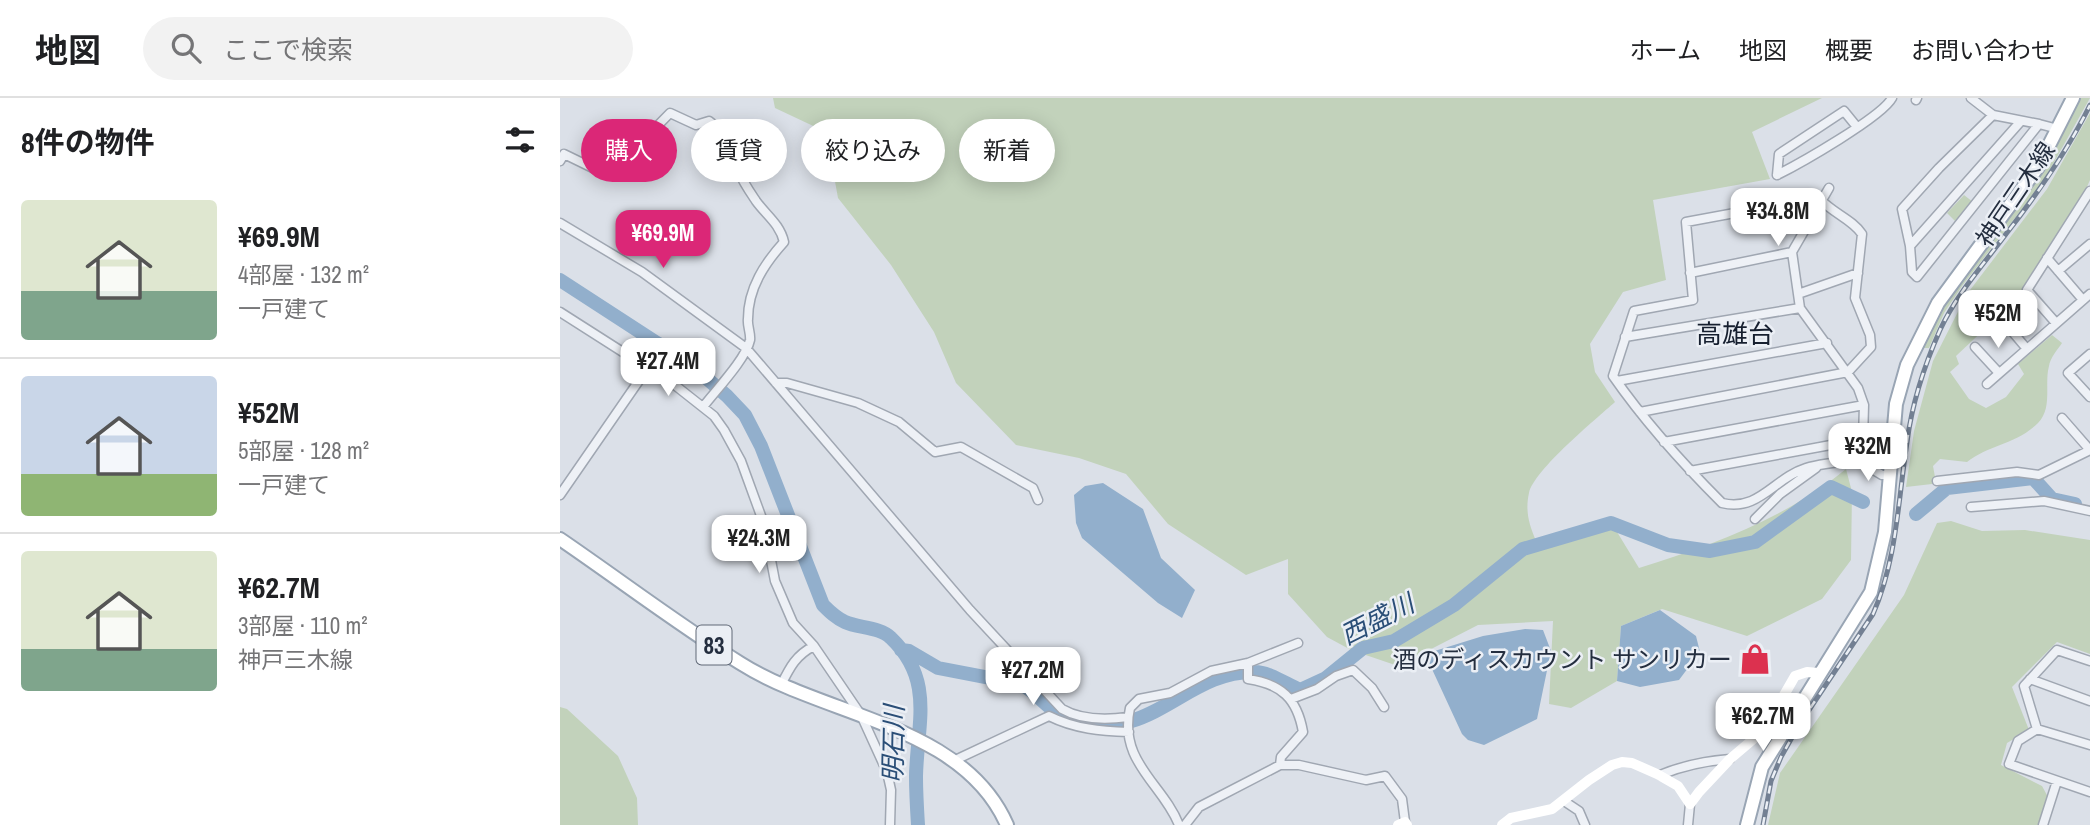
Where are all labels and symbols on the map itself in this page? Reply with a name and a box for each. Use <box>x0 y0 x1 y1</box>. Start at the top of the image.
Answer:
street label: 神戸三木線 <box>1968 135 2062 253</box>
pin: ¥34.8M <box>1721 188 1835 248</box>
pin: ¥69.9M <box>606 211 720 270</box>
pin: ¥52M <box>1957 290 2039 350</box>
district label: 高雄台 <box>1696 316 1774 351</box>
pin: ¥27.4M <box>611 338 725 398</box>
pin: ¥32M <box>1827 424 1909 483</box>
pin: ¥24.3M <box>702 516 816 575</box>
water label: 西盛川 <box>1334 584 1422 652</box>
road number: 83 <box>696 625 732 664</box>
shop icon: 酒のディスカウント サンリカー <box>1738 642 1772 676</box>
place label: 酒のディスカウント サンリカー <box>1392 643 1732 675</box>
pin: ¥27.2M <box>976 648 1090 707</box>
pin: ¥62.7M <box>1706 694 1820 753</box>
water label: 明石川 <box>875 702 911 783</box>

